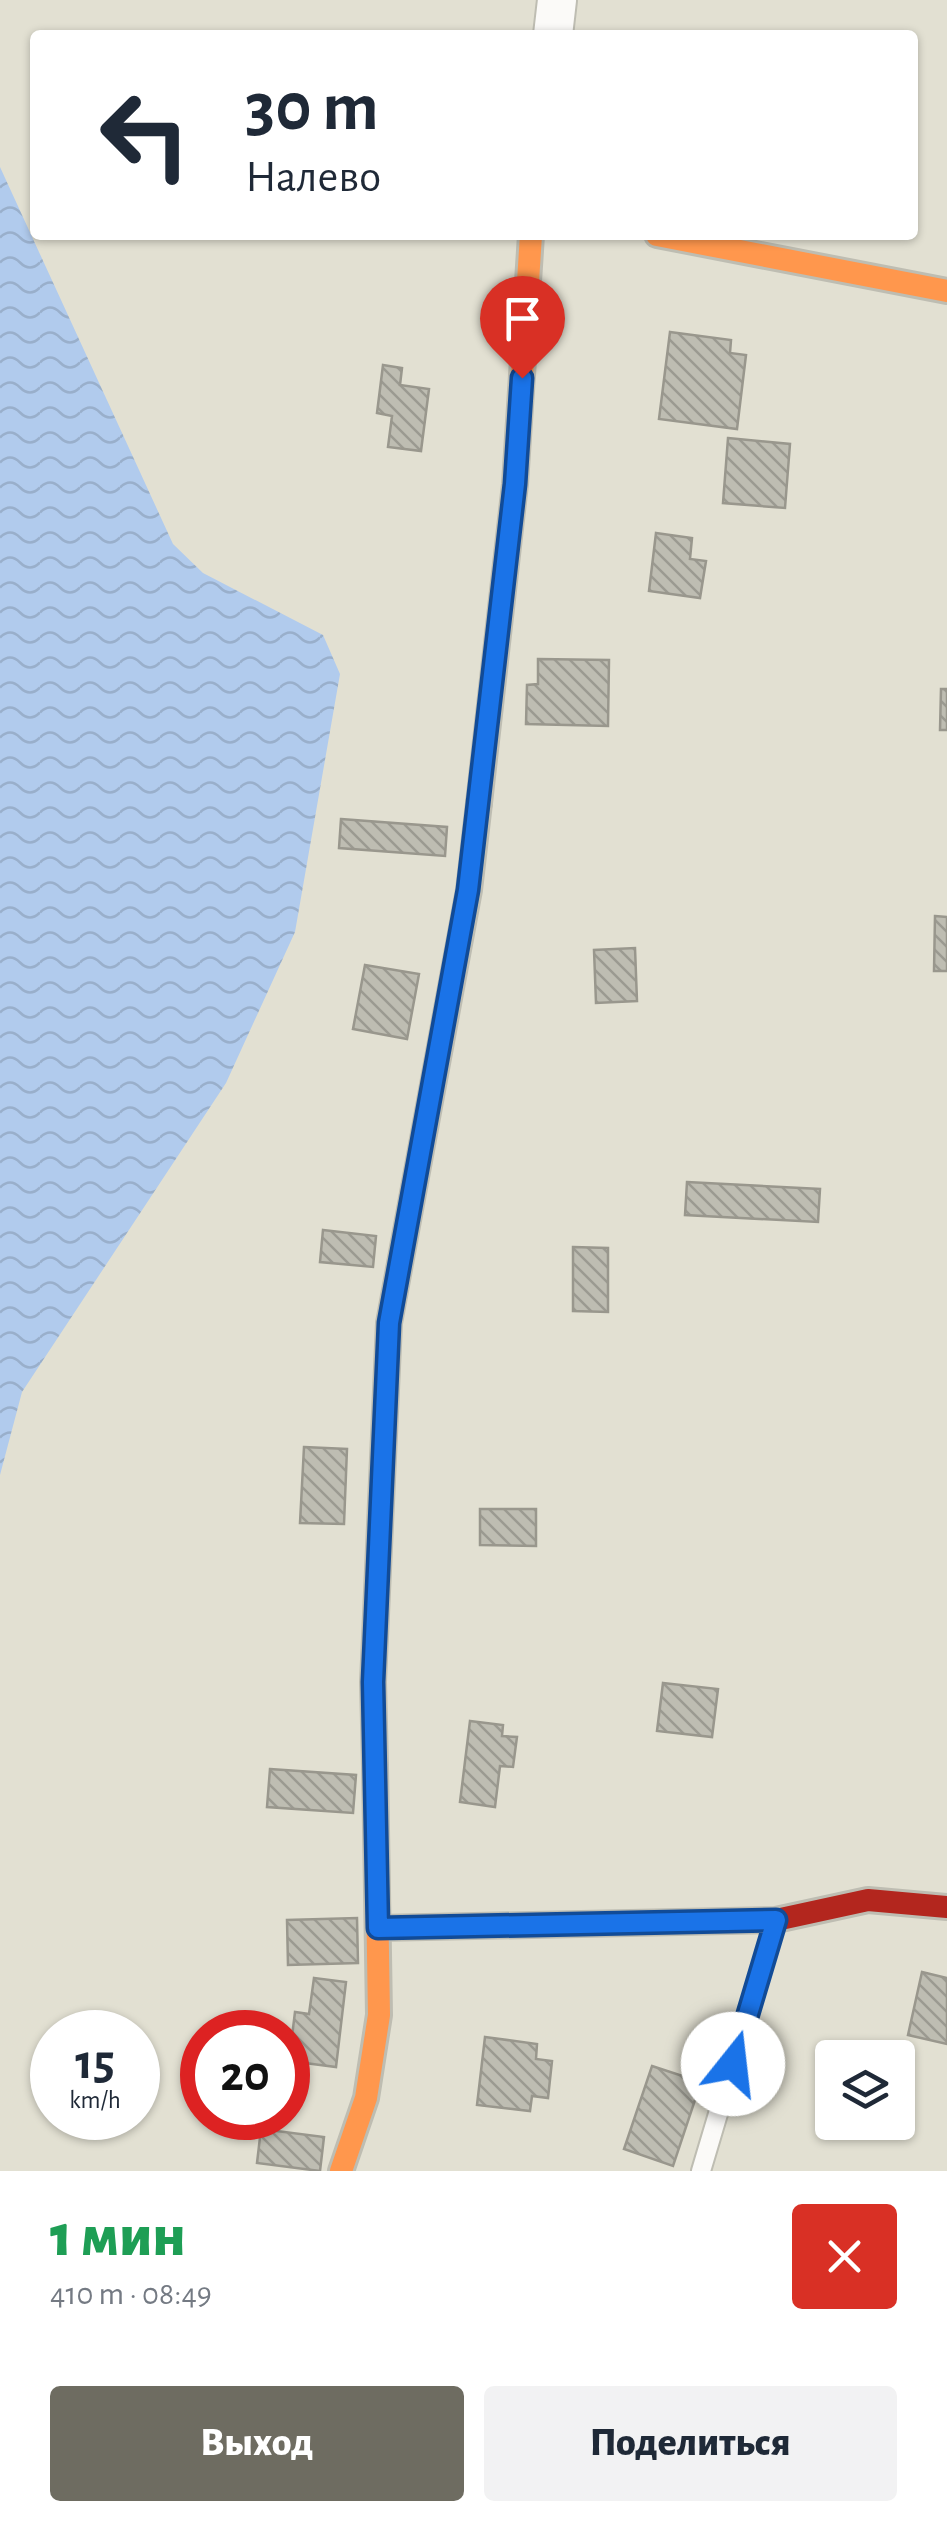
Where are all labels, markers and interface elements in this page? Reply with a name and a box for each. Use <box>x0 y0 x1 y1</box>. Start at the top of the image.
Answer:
icon: left <box>80 70 210 200</box>
text: 30 m <box>245 73 379 143</box>
text: Налево <box>245 155 381 200</box>
pin <box>480 276 565 379</box>
icon: arrive <box>495 291 550 346</box>
speed limit sign: 20 <box>180 2010 310 2140</box>
position arrow <box>681 2012 785 2116</box>
text: 15 <box>75 2038 115 2088</box>
map controls <box>815 2040 915 2140</box>
button: layers <box>815 2040 915 2140</box>
text: km/h <box>69 2088 121 2113</box>
button: close <box>792 2204 897 2309</box>
text: 1 мин <box>50 2207 186 2267</box>
text: 410 m · 08:49 <box>50 2278 212 2310</box>
button: Выход <box>50 2386 464 2501</box>
button: Поделиться <box>484 2386 897 2501</box>

